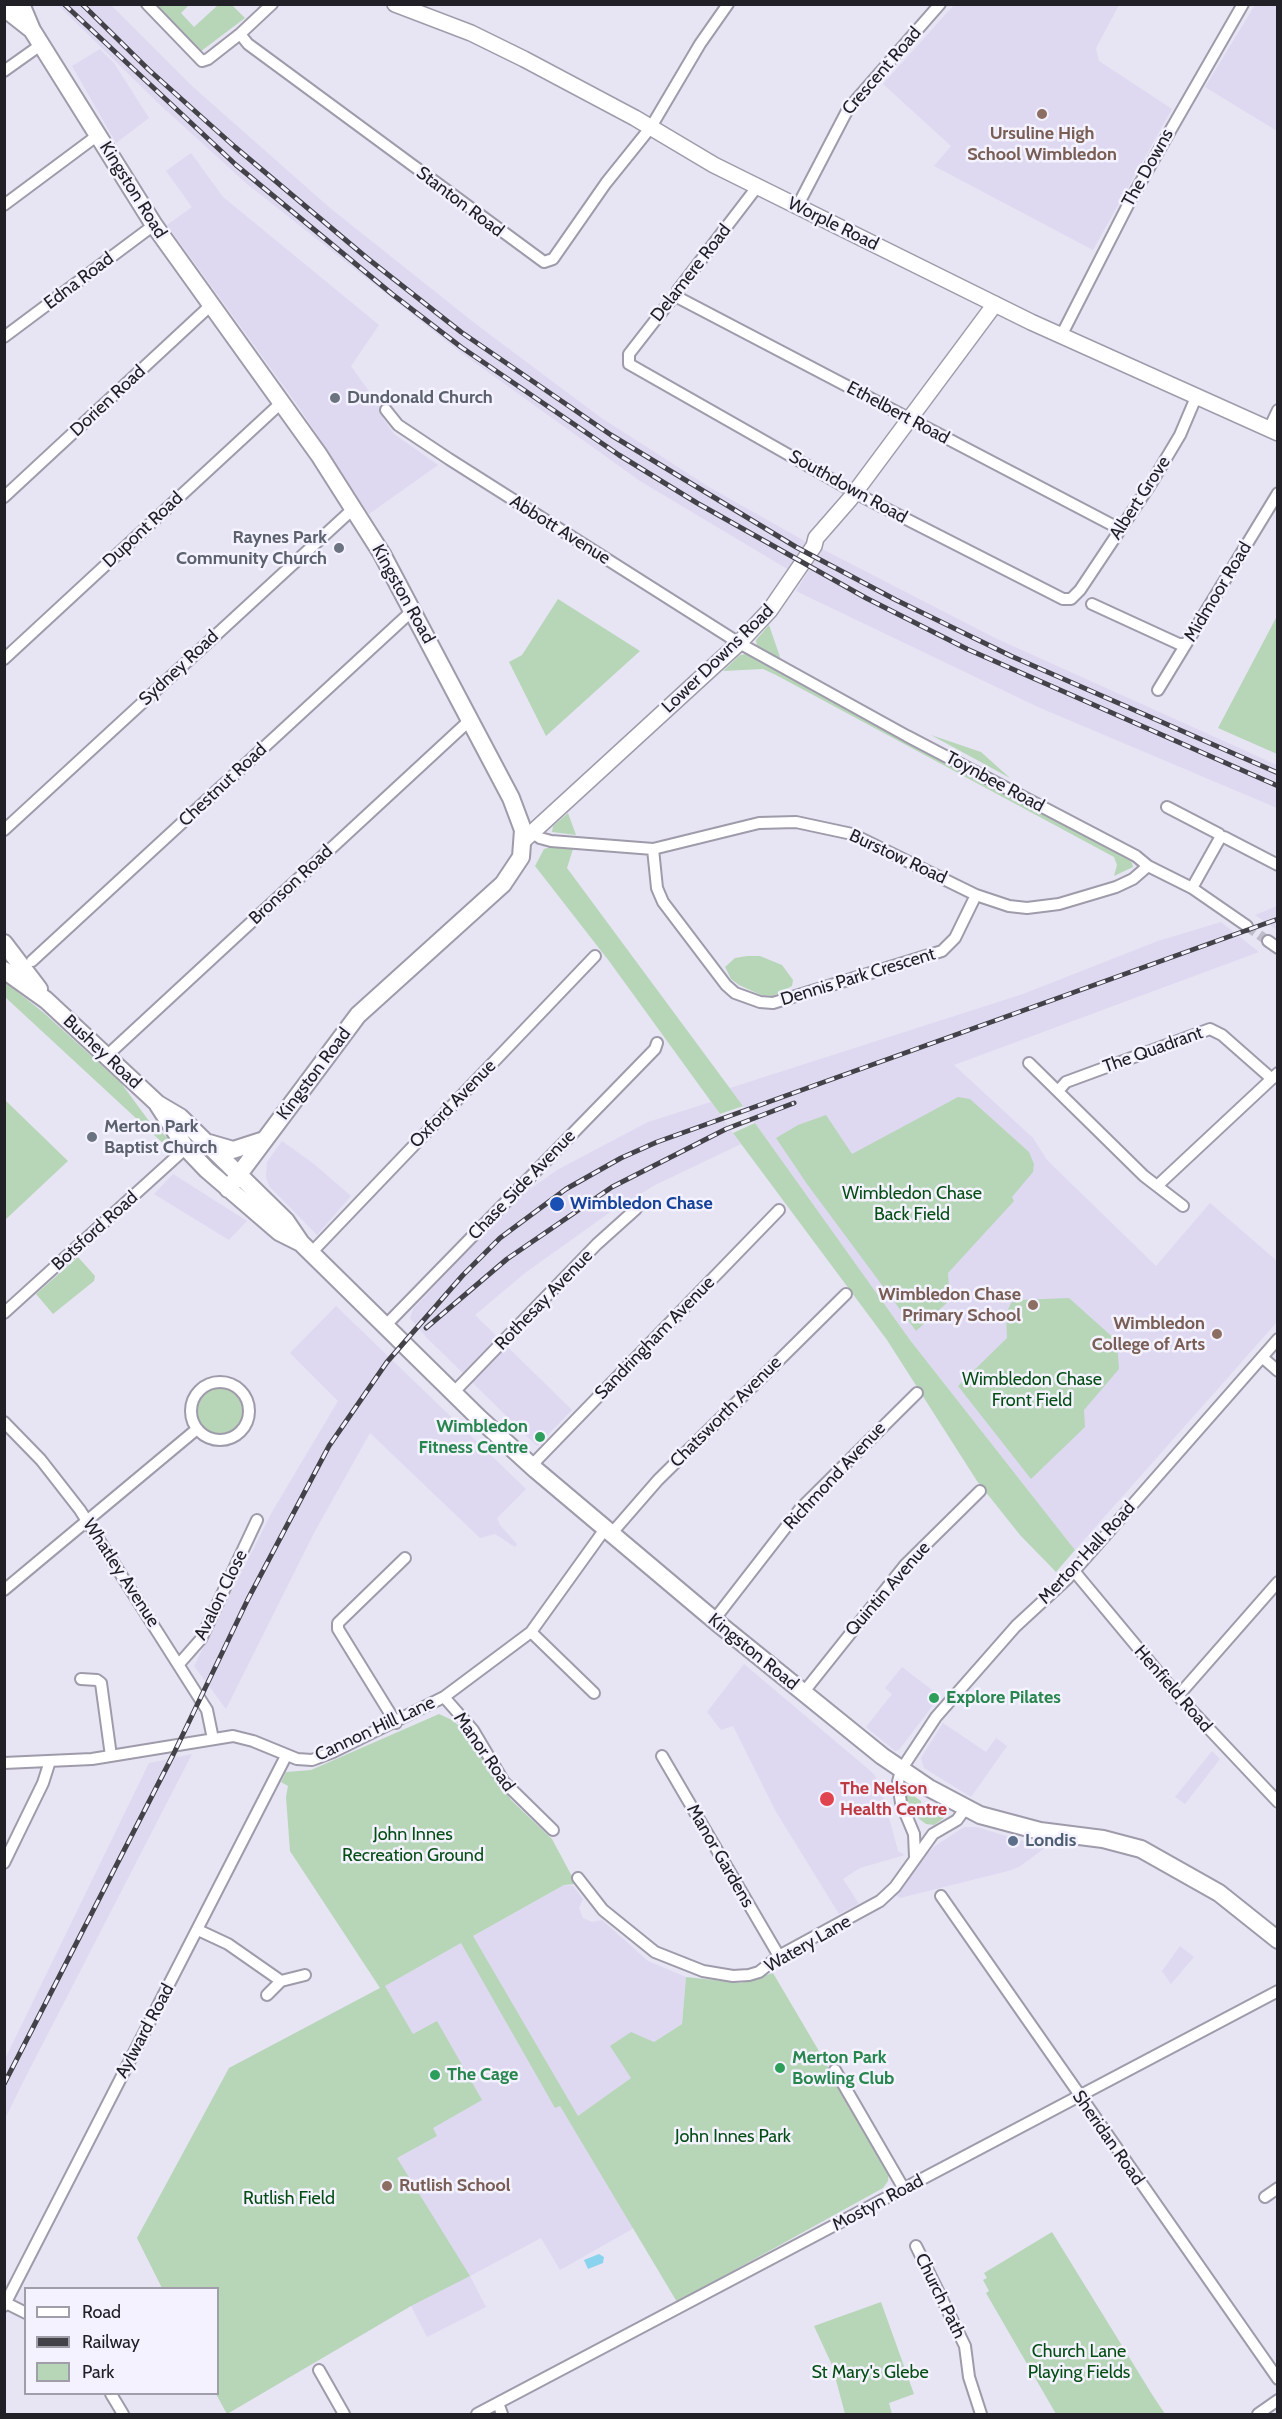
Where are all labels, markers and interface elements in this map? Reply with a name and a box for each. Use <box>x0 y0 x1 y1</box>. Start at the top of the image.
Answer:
street label: Crescent Road <box>838 23 926 119</box>
marker: Ursuline High School Wimbledon <box>1035 107 1049 121</box>
place label: Ursuline High School Wimbledon <box>967 123 1117 166</box>
street label: The Downs <box>1118 125 1178 211</box>
street label: Kingston Road <box>95 138 171 242</box>
street label: Stanton Road <box>412 162 508 242</box>
street label: Worple Road <box>784 193 882 255</box>
street label: Delamere Road <box>646 220 736 326</box>
street label: Edna Road <box>40 248 118 314</box>
street label: Dorien Road <box>66 361 150 441</box>
street label: Ethelbert Road <box>843 377 953 449</box>
place label: Dundonald Church <box>347 387 493 409</box>
marker: Dundonald Church <box>328 391 342 405</box>
street label: Southdown Road <box>785 446 911 528</box>
street label: Albert Grove <box>1105 452 1175 544</box>
street label: Dupont Road <box>99 488 187 572</box>
street label: Abbott Avenue <box>506 491 614 569</box>
place label: Raynes Park Community Church <box>176 527 327 570</box>
street label: Midmoor Road <box>1180 538 1256 646</box>
marker: Raynes Park Community Church <box>332 541 346 555</box>
street label: Kingston Road <box>367 541 439 647</box>
street label: Lower Downs Road <box>658 600 778 718</box>
street label: Sydney Road <box>135 626 223 710</box>
street label: Chestnut Road <box>175 739 271 831</box>
street label: Toynbee Road <box>942 747 1048 817</box>
street label: Burstow Road <box>846 825 950 889</box>
street label: Bronson Road <box>245 841 337 929</box>
street label: Dennis Park Crescent <box>778 943 938 1011</box>
street label: Bushey Road <box>59 1010 145 1094</box>
street label: The Quadrant <box>1100 1022 1206 1078</box>
street label: Kingston Road <box>272 1024 356 1124</box>
street label: Oxford Avenue <box>405 1055 501 1153</box>
place label: Merton Park Baptist Church <box>104 1116 217 1158</box>
street label: Chase Side Avenue <box>464 1125 580 1245</box>
marker: Merton Park Baptist Church <box>85 1130 99 1144</box>
park label: Wimbledon Chase Back Field <box>842 1183 982 1226</box>
street label: Botsford Road <box>48 1187 142 1275</box>
place label: Wimbledon Chase <box>570 1193 713 1215</box>
marker: Wimbledon Chase <box>548 1195 566 1213</box>
street label: Rothesay Avenue <box>491 1245 597 1355</box>
street label: Sandringham Avenue <box>591 1272 719 1404</box>
place label: Wimbledon Chase Primary School <box>878 1284 1021 1326</box>
marker: Wimbledon Chase Primary School <box>1026 1298 1040 1312</box>
place label: Wimbledon College of Arts <box>1092 1313 1205 1356</box>
marker: Wimbledon College of Arts <box>1210 1327 1224 1341</box>
street label: Chatsworth Avenue <box>666 1352 786 1472</box>
park label: Wimbledon Chase Front Field <box>962 1369 1102 1412</box>
place label: Wimbledon Fitness Centre <box>419 1416 528 1458</box>
street label: Richmond Avenue <box>780 1418 890 1534</box>
marker: Wimbledon Fitness Centre <box>533 1430 547 1444</box>
street label: Merton Hall Road <box>1034 1497 1140 1609</box>
street label: Whatley Avenue <box>78 1515 164 1631</box>
street label: Quintin Avenue <box>841 1537 935 1641</box>
street label: Avalon Close <box>190 1546 252 1644</box>
street label: Kingston Road <box>703 1609 803 1695</box>
street label: Henfield Road <box>1129 1641 1217 1737</box>
place label: Explore Pilates <box>946 1687 1061 1709</box>
marker: Explore Pilates <box>927 1691 941 1705</box>
street label: Cannon Hill Lane <box>312 1692 438 1766</box>
street label: Manor Road <box>449 1708 519 1796</box>
place label: The Nelson Health Centre <box>840 1778 947 1820</box>
marker: The Nelson Health Centre <box>818 1790 836 1808</box>
street label: Manor Gardens <box>682 1800 758 1912</box>
park label: John Innes Recreation Ground <box>342 1824 484 1866</box>
place label: Londis <box>1025 1830 1076 1852</box>
marker: Londis <box>1006 1834 1020 1848</box>
street label: Watery Lane <box>761 1911 855 1977</box>
street label: Aylward Road <box>111 1980 179 2082</box>
place label: Merton Park Bowling Club <box>792 2047 894 2090</box>
marker: Merton Park Bowling Club <box>773 2061 787 2075</box>
place label: The Cage <box>447 2064 518 2086</box>
marker: The Cage <box>428 2068 442 2082</box>
street label: Sheridan Road <box>1067 2086 1149 2190</box>
park label: John Innes Park <box>675 2126 791 2148</box>
street label: Mostyn Road <box>829 2170 927 2236</box>
place label: Rutlish School <box>399 2175 511 2197</box>
marker: Rutlish School <box>380 2179 394 2193</box>
park label: Rutlish Field <box>243 2188 335 2210</box>
street label: Church Path <box>910 2250 970 2342</box>
legend <box>24 2287 219 2395</box>
text: Road <box>82 2301 121 2323</box>
text: Railway <box>82 2331 140 2353</box>
park label: Church Lane Playing Fields <box>1028 2341 1130 2384</box>
text: Park <box>82 2361 114 2383</box>
park label: St Mary's Glebe <box>811 2362 929 2384</box>

